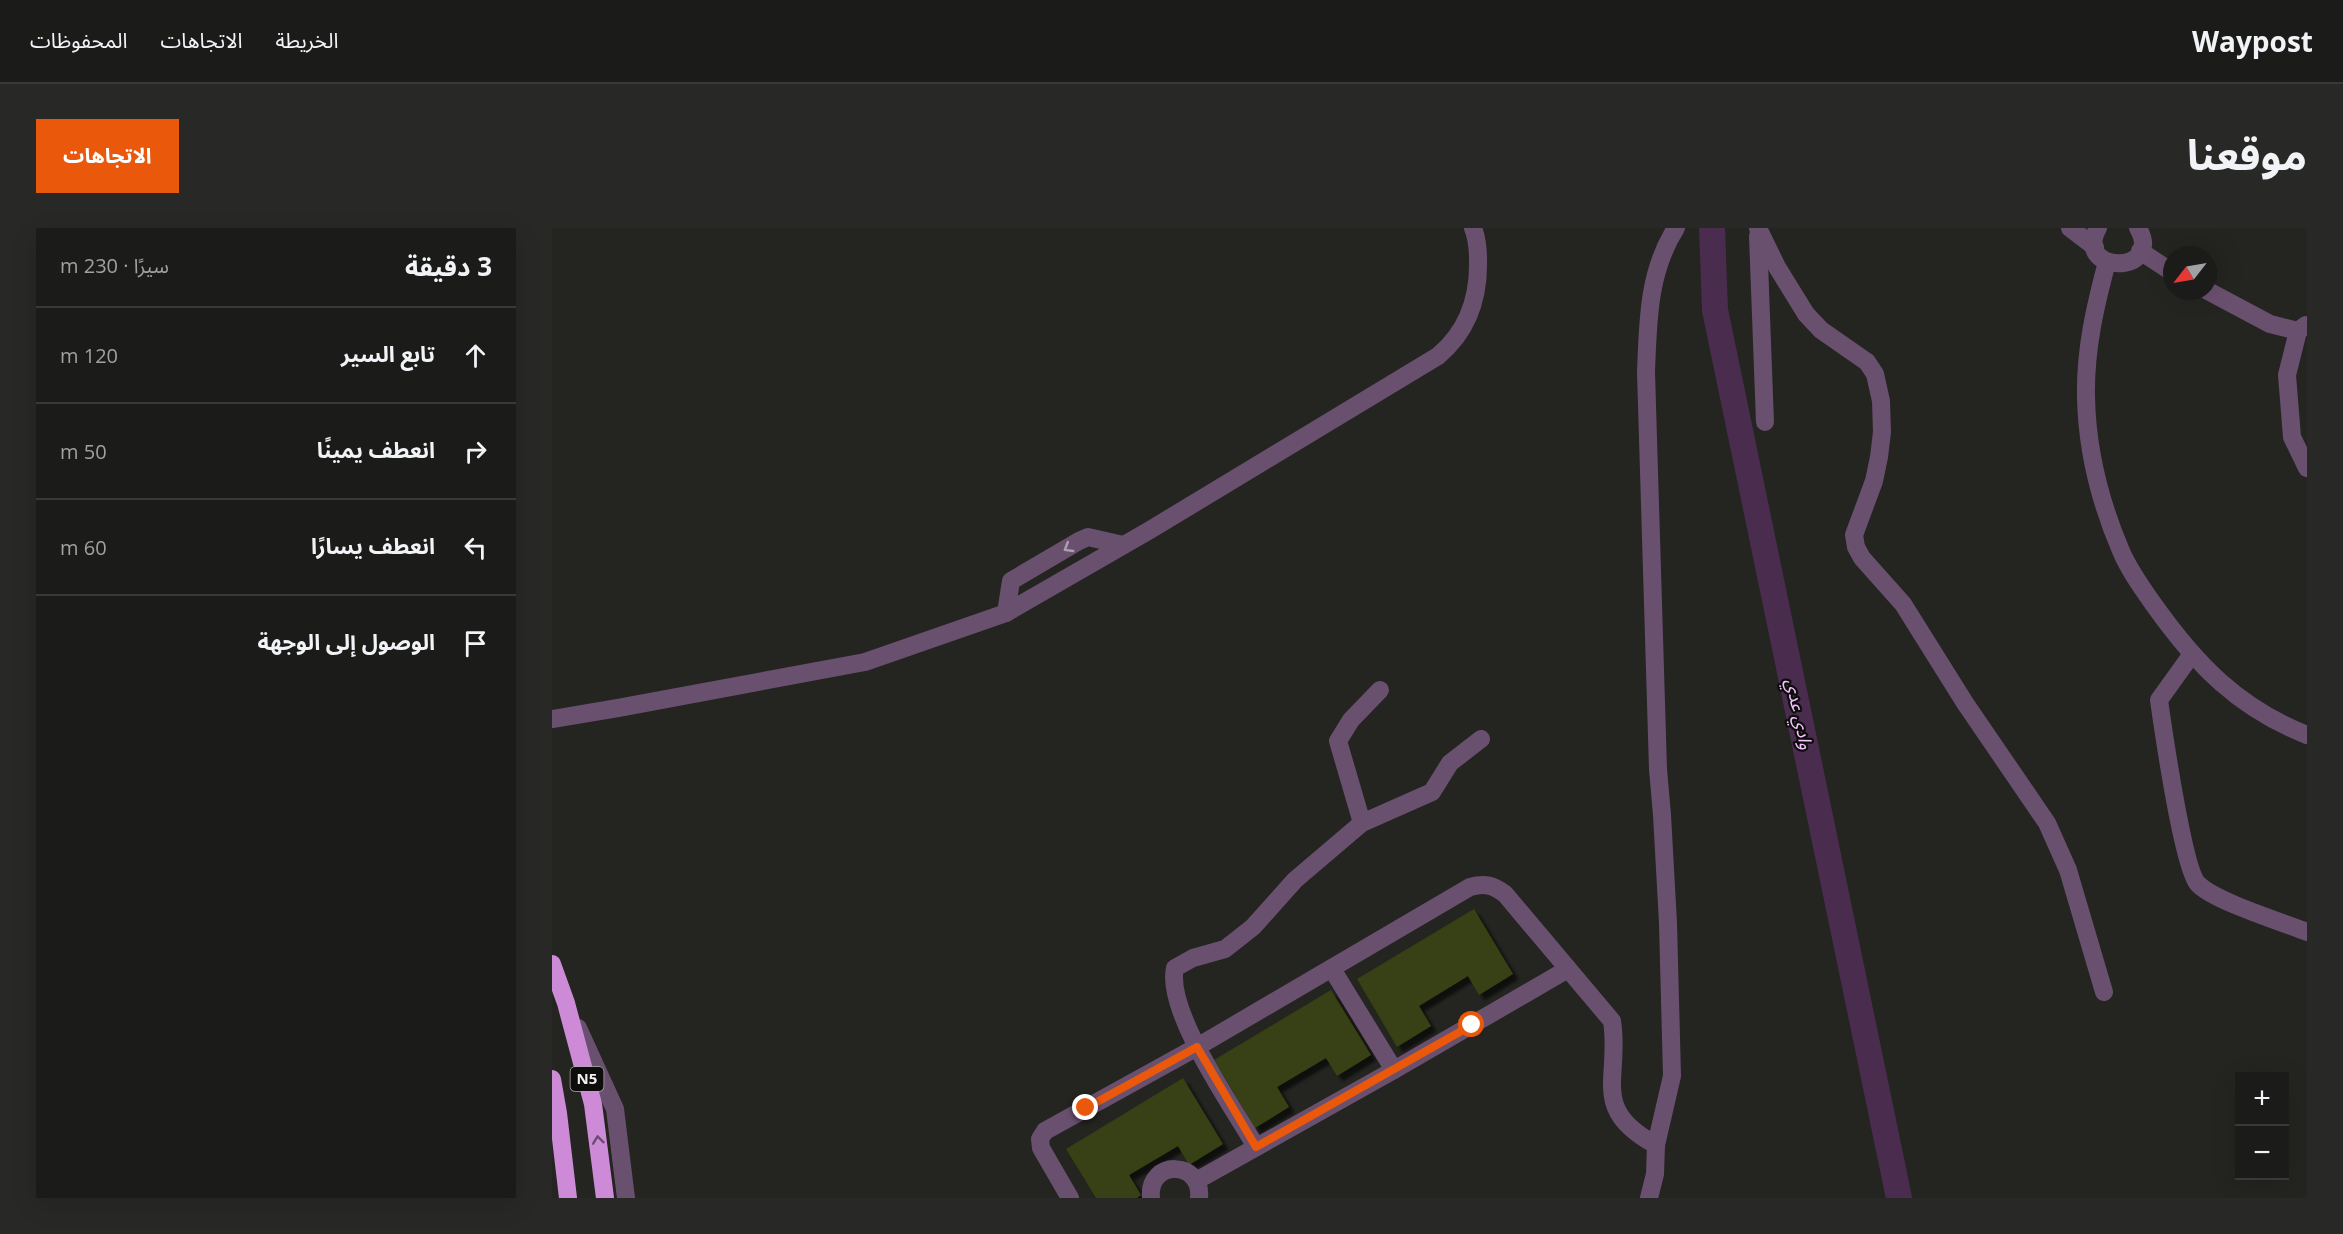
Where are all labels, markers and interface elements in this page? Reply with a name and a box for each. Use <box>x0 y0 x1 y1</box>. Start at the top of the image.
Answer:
text: Waypost <box>2192 22 2313 60</box>
text: المحفوظات <box>30 26 127 54</box>
text: الاتجاهات <box>160 26 242 54</box>
text: الخريطة <box>275 26 338 54</box>
button: الاتجاهات <box>36 119 179 193</box>
text: موقعنا <box>2187 125 2307 182</box>
north arrow <box>2163 246 2217 300</box>
text: 3 دقيقة <box>405 248 492 284</box>
text: سيرًا · 230 m <box>60 252 169 279</box>
text: تابع السير <box>341 338 435 368</box>
icon: ahead <box>459 339 492 372</box>
text: 120 m <box>60 342 118 369</box>
text: انعطف يمينًا <box>317 434 435 464</box>
icon: right <box>459 435 492 468</box>
text: 50 m <box>60 438 107 465</box>
text: انعطف يسارًا <box>311 530 435 560</box>
icon: left <box>459 531 492 564</box>
text: 60 m <box>60 534 107 561</box>
one-way arrow <box>1064 540 1074 552</box>
text: الوصول إلى الوجهة <box>257 626 435 656</box>
icon: arrive <box>459 627 492 660</box>
water label: وادي عدي <box>1778 676 1819 752</box>
route start <box>1458 1011 1484 1037</box>
road number: N5 <box>570 1067 603 1091</box>
map controls <box>2235 1072 2289 1180</box>
button: + <box>2235 1072 2289 1126</box>
route end <box>1072 1094 1098 1120</box>
button: − <box>2235 1126 2289 1180</box>
one-way arrow <box>592 1135 604 1144</box>

